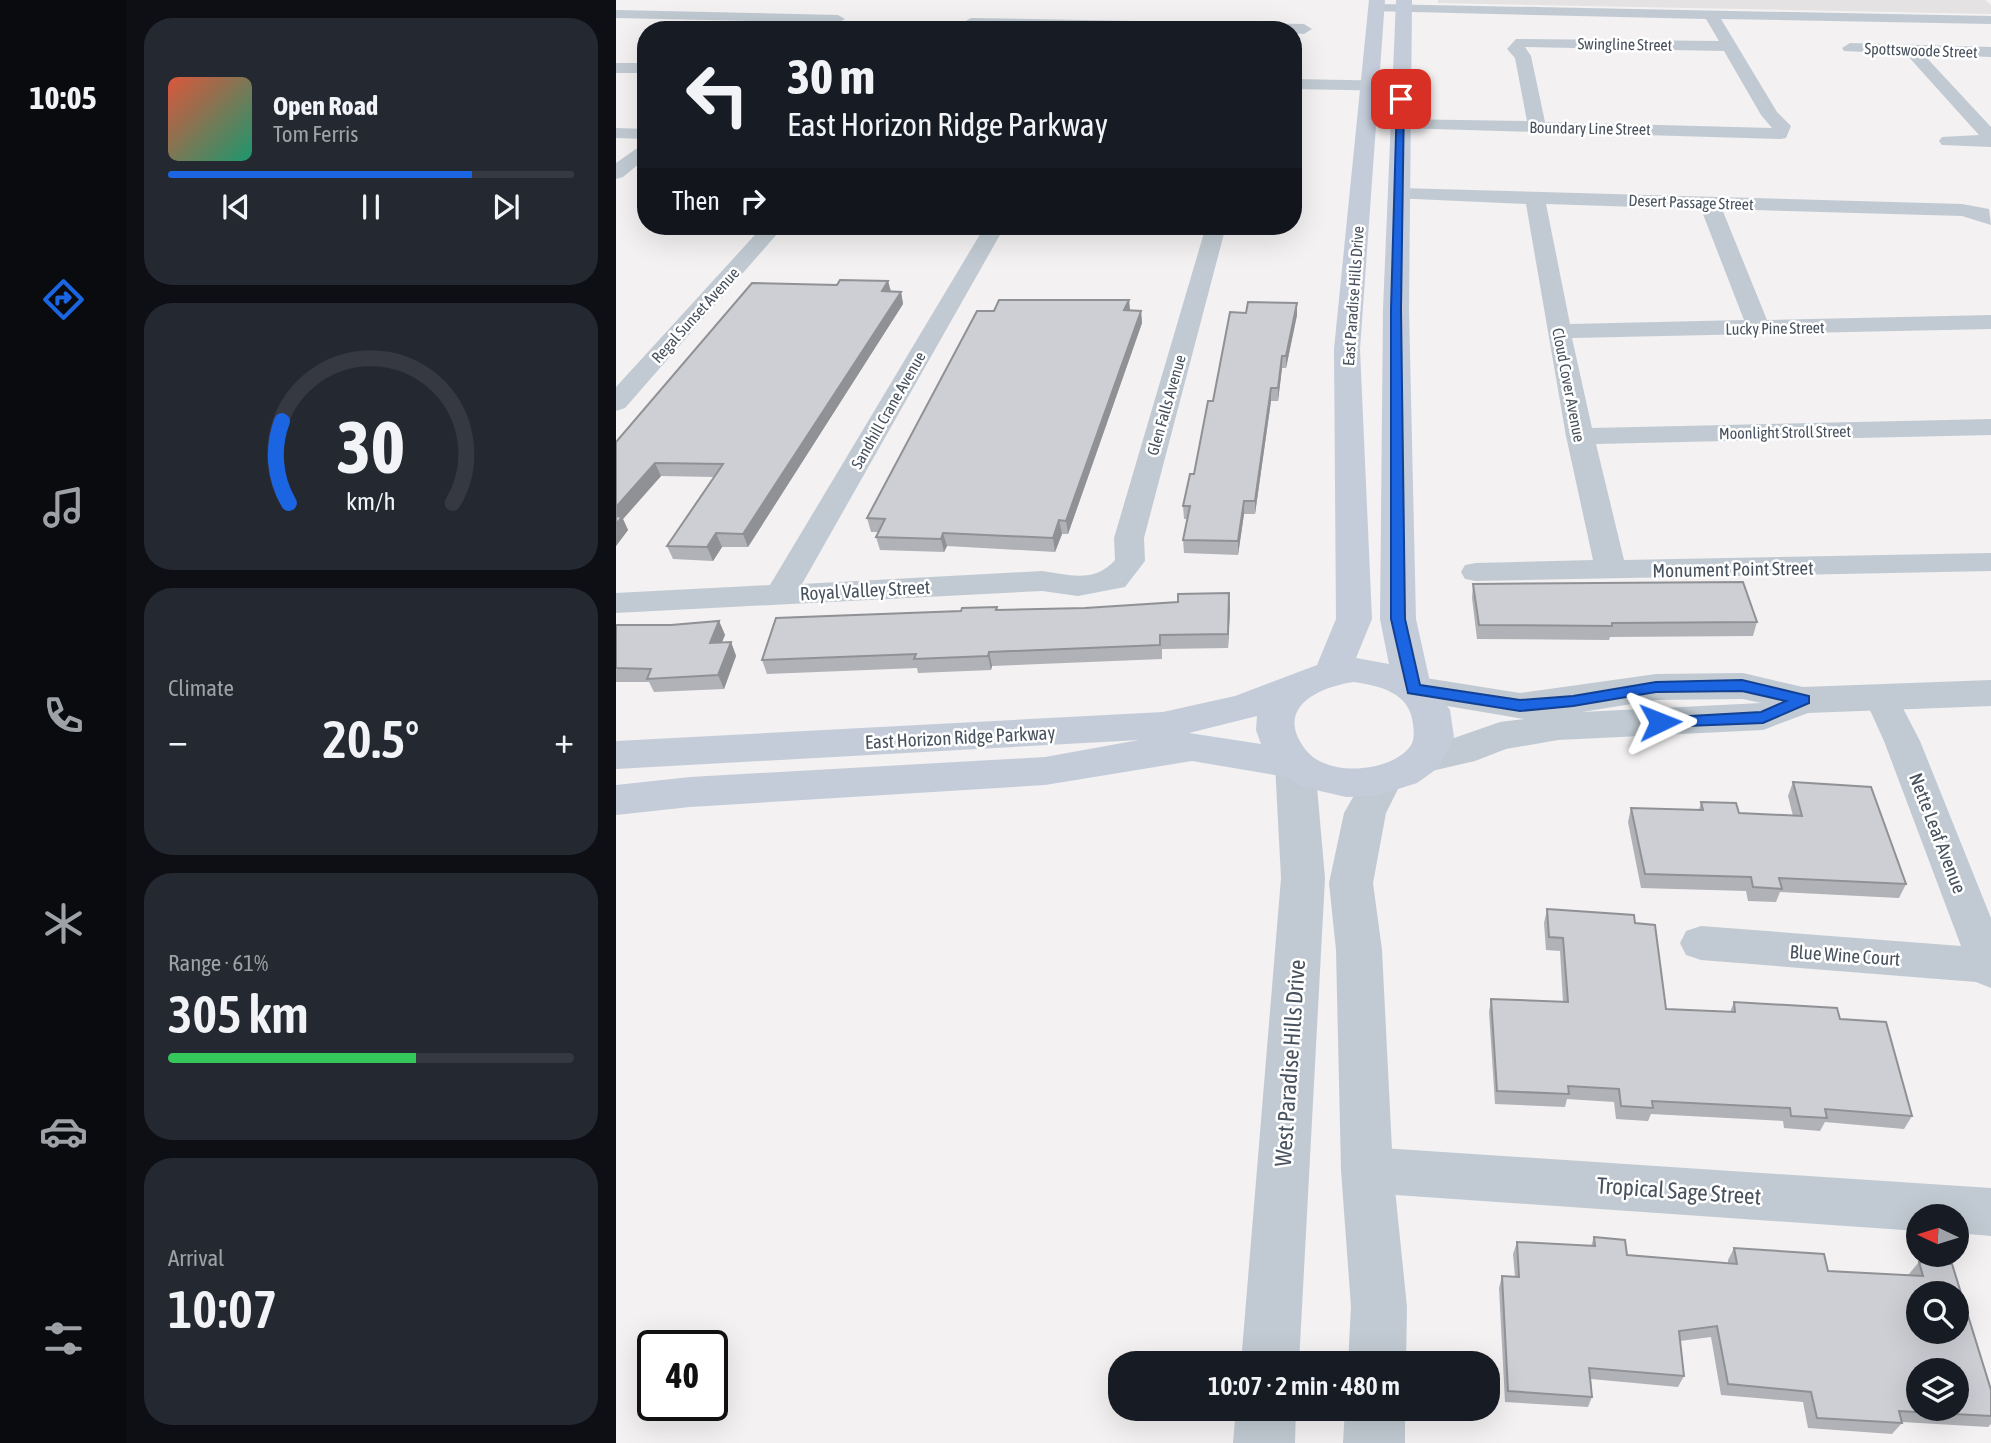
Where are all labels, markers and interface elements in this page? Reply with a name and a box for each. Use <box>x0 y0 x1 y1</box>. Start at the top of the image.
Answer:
street label: Swingline Street <box>1577 34 1673 55</box>
street label: Spottswoode Street <box>1864 39 1978 62</box>
text: 30 m <box>787 48 875 104</box>
icon: left <box>672 49 763 140</box>
pin <box>1371 69 1431 129</box>
text: 10:05 <box>29 79 97 116</box>
icon: arrive <box>1382 80 1420 118</box>
text: Open Road <box>273 91 378 121</box>
text: East Horizon Ridge Parkway <box>787 106 1108 143</box>
street label: Boundary Line Street <box>1529 118 1651 139</box>
text: Tom Ferris <box>273 121 358 147</box>
icon: right <box>734 182 772 220</box>
text: Then <box>672 186 720 216</box>
icon: previous <box>217 188 255 226</box>
icon: pause <box>352 188 390 226</box>
icon: next <box>487 188 525 226</box>
street label: Desert Passage Street <box>1628 191 1754 214</box>
street label: East Paradise Hills Drive <box>1339 225 1367 367</box>
street label: Regal Sunset Avenue <box>648 264 743 367</box>
icon: directions <box>39 275 88 324</box>
street label: Lucky Pine Street <box>1725 318 1825 339</box>
street label: Cloud Cover Avenue <box>1549 326 1589 444</box>
street label: Sandhill Crane Avenue <box>847 348 929 472</box>
street label: Glen Falls Avenue <box>1143 353 1189 457</box>
text: 30 <box>337 405 405 488</box>
street label: Moonlight Stroll Street <box>1719 422 1852 443</box>
icon: music <box>39 483 88 532</box>
text: km/h <box>346 486 396 514</box>
street label: Monument Point Street <box>1652 557 1814 581</box>
street label: Royal Valley Street <box>799 576 931 604</box>
text: Climate <box>168 675 234 701</box>
position arrow <box>1623 685 1697 759</box>
icon: phone <box>39 691 88 740</box>
text: 20.5° <box>323 709 419 769</box>
text: − <box>168 718 188 761</box>
text: + <box>554 718 574 761</box>
street label: East Horizon Ridge Parkway <box>864 721 1056 753</box>
street label: Nette Leaf Avenue <box>1905 770 1971 896</box>
icon: climate <box>39 899 88 948</box>
street label: Blue Wine Court <box>1789 940 1901 970</box>
text: Range · 61% <box>168 950 268 976</box>
street label: West Paradise Hills Drive <box>1270 959 1310 1167</box>
text: 305 km <box>168 984 309 1044</box>
icon: car <box>39 1107 88 1156</box>
street label: Tropical Sage Street <box>1596 1172 1762 1210</box>
north arrow <box>1906 1204 1969 1267</box>
map controls <box>1906 1204 1969 1421</box>
text: Arrival <box>168 1245 224 1271</box>
text: 10:07 <box>168 1279 277 1339</box>
button: search <box>1906 1281 1969 1344</box>
icon: filters <box>39 1314 88 1363</box>
speed limit sign: 40 <box>637 1330 728 1421</box>
button: layers <box>1906 1358 1969 1421</box>
text: 10:07 · 2 min · 480 m <box>1208 1371 1400 1401</box>

